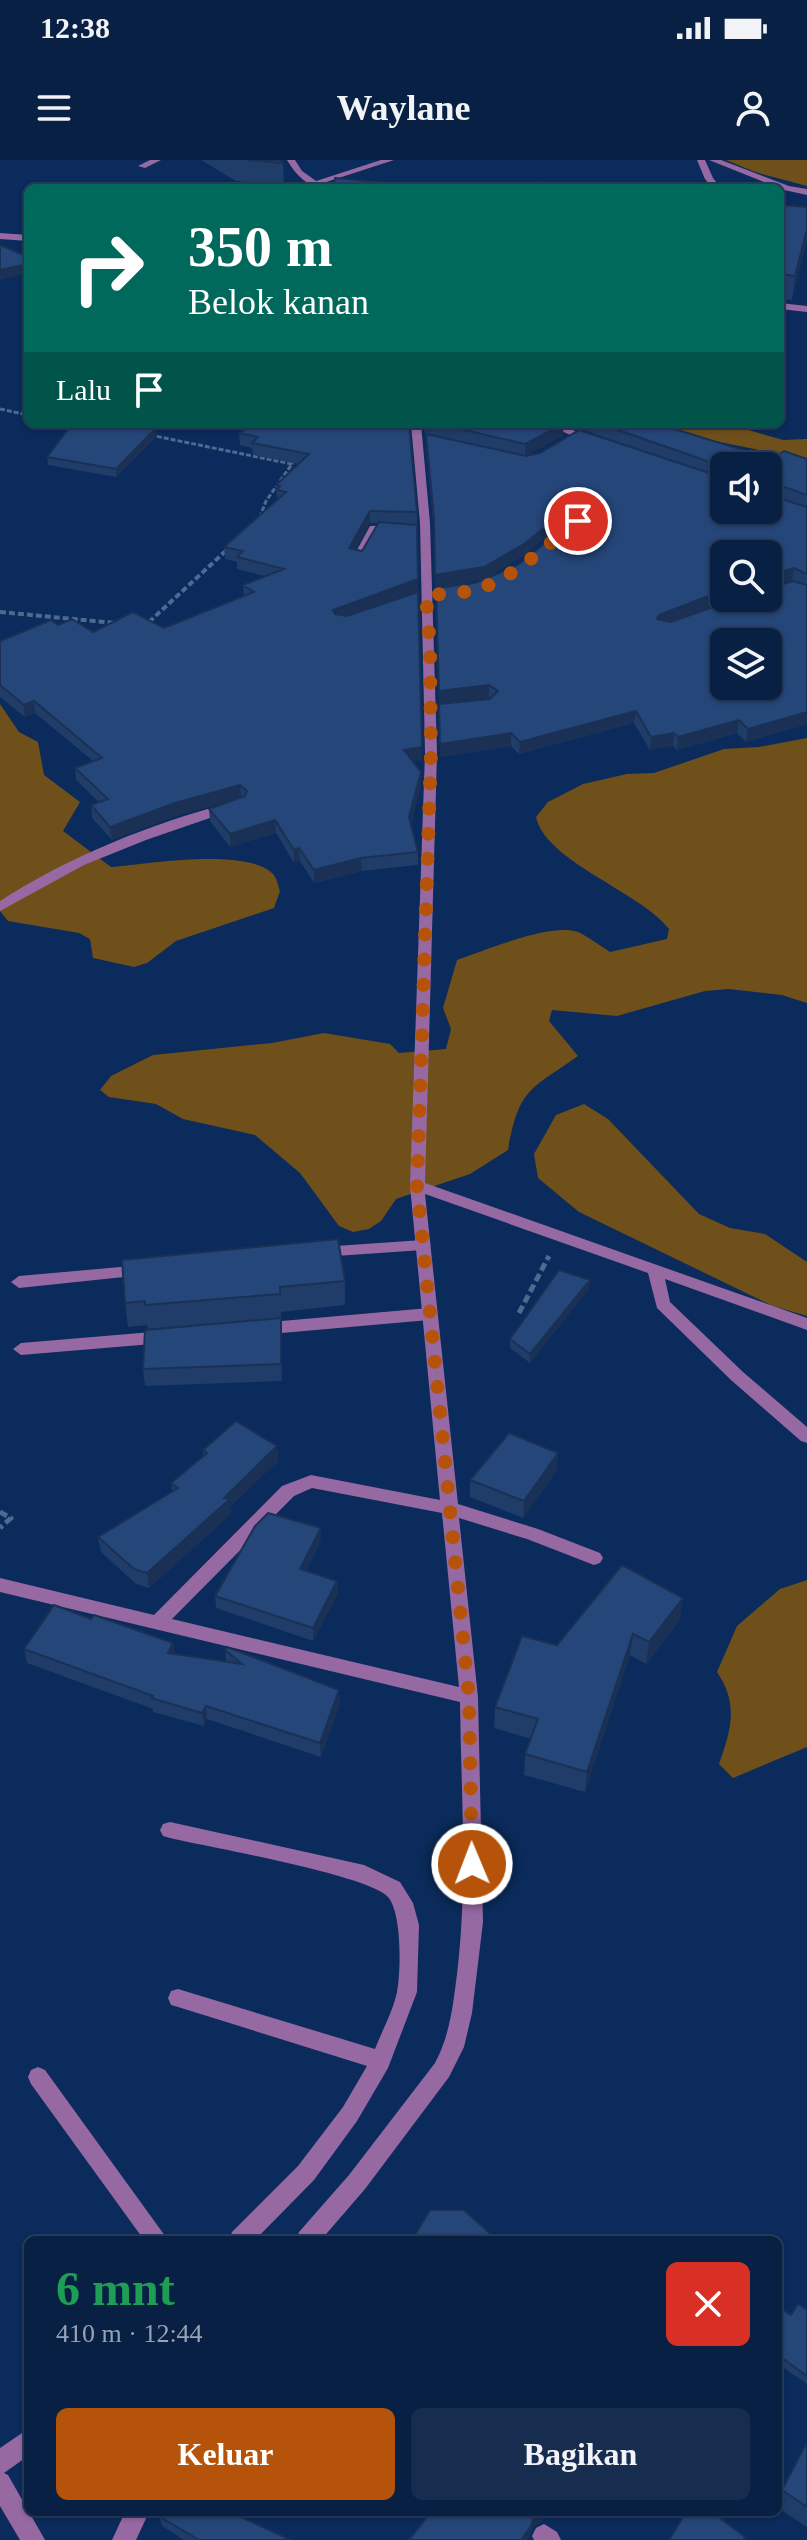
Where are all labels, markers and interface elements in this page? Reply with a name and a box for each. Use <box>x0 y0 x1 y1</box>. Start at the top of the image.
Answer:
text: 12:38 <box>40 11 110 44</box>
icon: menu <box>32 86 76 130</box>
icon: person <box>731 86 775 130</box>
text: Waylane <box>336 88 471 128</box>
icon: right <box>56 216 160 320</box>
text: 350 m <box>188 216 333 278</box>
text: Belok kanan <box>188 282 369 322</box>
icon: arrive <box>127 368 171 412</box>
text: Lalu <box>56 373 111 406</box>
map controls <box>710 452 782 700</box>
button: sound <box>710 452 782 524</box>
pin <box>544 487 612 555</box>
icon: arrive <box>556 499 600 543</box>
button: search <box>710 540 782 612</box>
button: layers <box>710 628 782 700</box>
position arrow <box>430 1822 514 1906</box>
text: 6 mnt <box>56 2262 175 2315</box>
button: close <box>666 2262 750 2346</box>
text: 410 m · 12:44 <box>56 2319 203 2348</box>
button: Keluar <box>56 2408 395 2500</box>
button: Bagikan <box>411 2408 750 2500</box>

